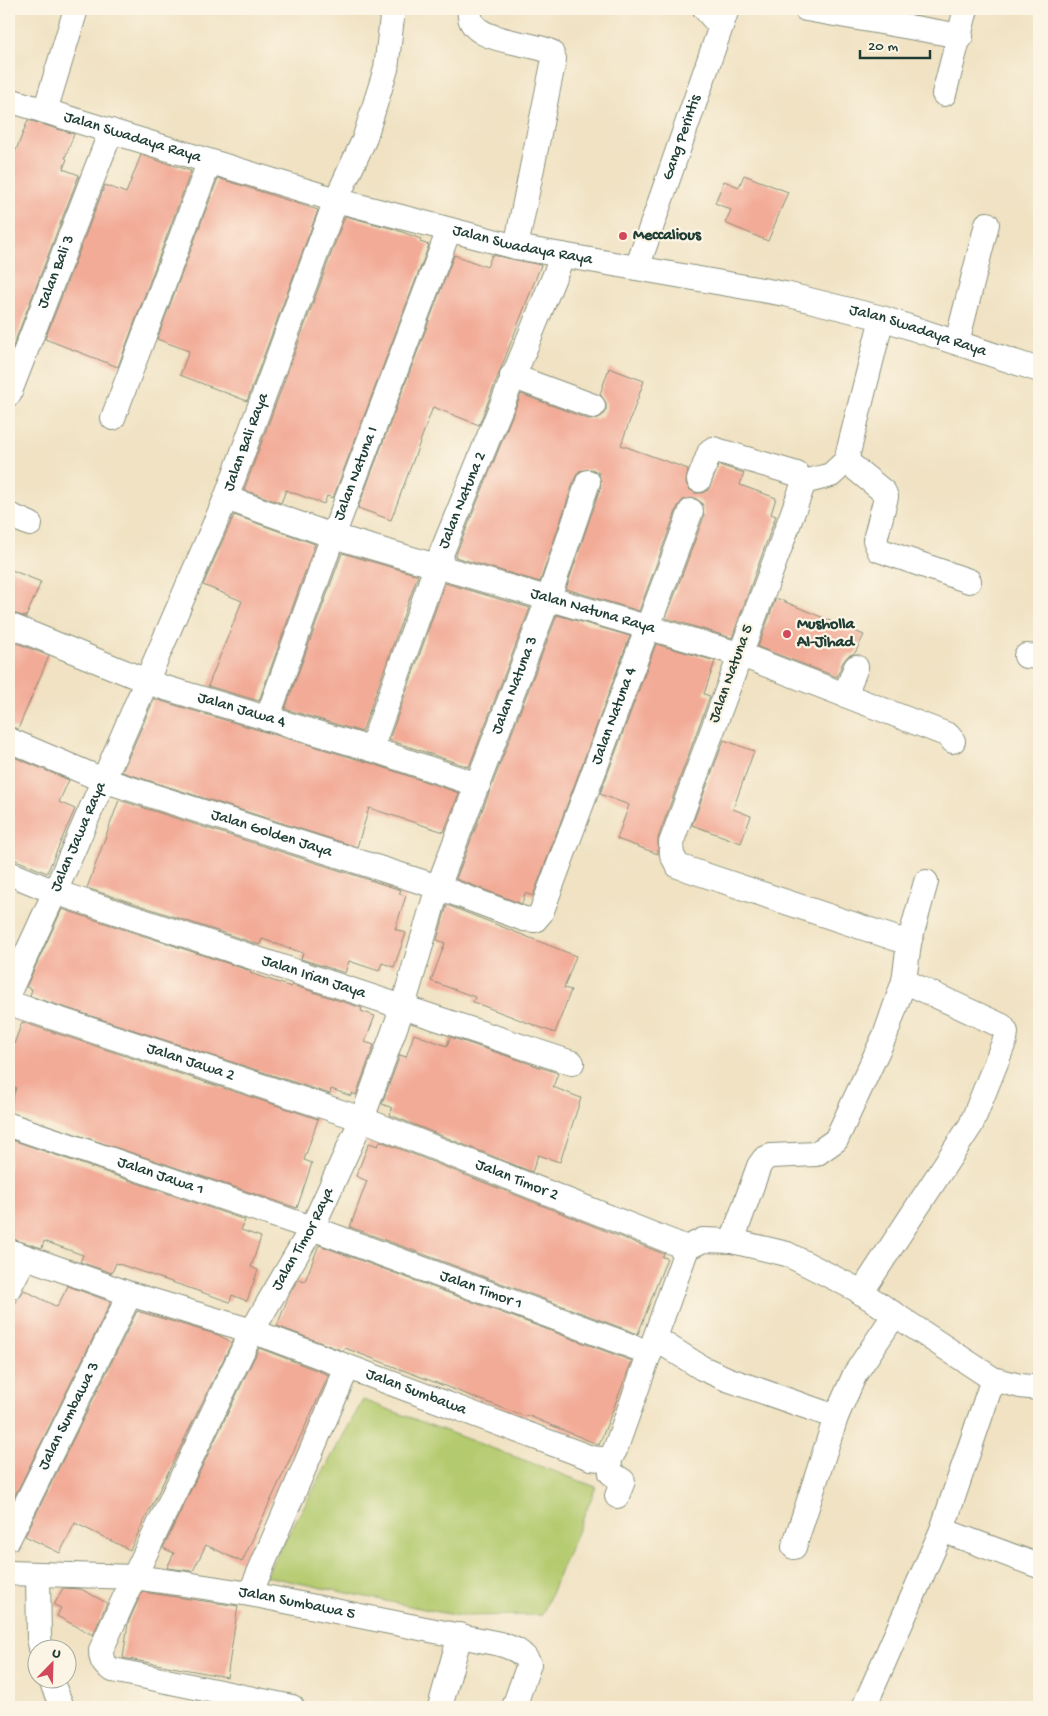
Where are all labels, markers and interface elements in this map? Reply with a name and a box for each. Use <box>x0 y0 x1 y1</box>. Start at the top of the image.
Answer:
scale bar <box>860 28 930 60</box>
text: 20 m <box>868 38 898 56</box>
street label: Gang Perintis <box>659 91 706 183</box>
street label: Jalan Swadaya Raya <box>61 108 204 168</box>
street label: Jalan Swadaya Raya <box>450 221 595 270</box>
place label: Meccalious <box>633 227 702 246</box>
marker: Meccalious <box>617 230 629 242</box>
street label: Jalan Bali 3 <box>34 232 79 311</box>
street label: Jalan Swadaya Raya <box>847 301 990 362</box>
street label: Jalan Bali Raya <box>220 390 274 494</box>
street label: Jalan Natuna I <box>330 424 383 523</box>
street label: Jalan Natuna 2 <box>435 449 491 552</box>
street label: Jalan Natuna Raya <box>528 584 658 639</box>
place label: Musholla Al-Jihad <box>796 616 855 653</box>
street label: Jalan Natuna 5 <box>705 622 759 726</box>
marker: Musholla Al-Jihad <box>781 628 793 640</box>
street label: Jalan Natuna 3 <box>488 634 542 737</box>
street label: Jalan Natuna 4 <box>588 664 641 767</box>
street label: Jalan Jawa 4 <box>195 688 288 733</box>
street label: Jalan Jawa Raya <box>47 778 111 895</box>
street label: Jalan Golden Jaya <box>208 806 336 862</box>
street label: Jalan Irian Jaya <box>259 951 369 1004</box>
street label: Jalan Jawa 2 <box>144 1039 237 1086</box>
street label: Jalan Jawa 1 <box>115 1153 206 1200</box>
street label: Jalan Timor 2 <box>472 1155 561 1205</box>
street label: Jalan Timor Raya <box>268 1184 339 1294</box>
street label: Jalan Timor 1 <box>437 1267 525 1314</box>
street label: Jalan Sumbawa 3 <box>35 1359 104 1473</box>
street label: Jalan Sumbawa <box>363 1365 470 1420</box>
street label: Jalan Sumbawa 5 <box>237 1583 357 1624</box>
north arrow <box>28 1638 78 1688</box>
text: U <box>49 1645 63 1664</box>

